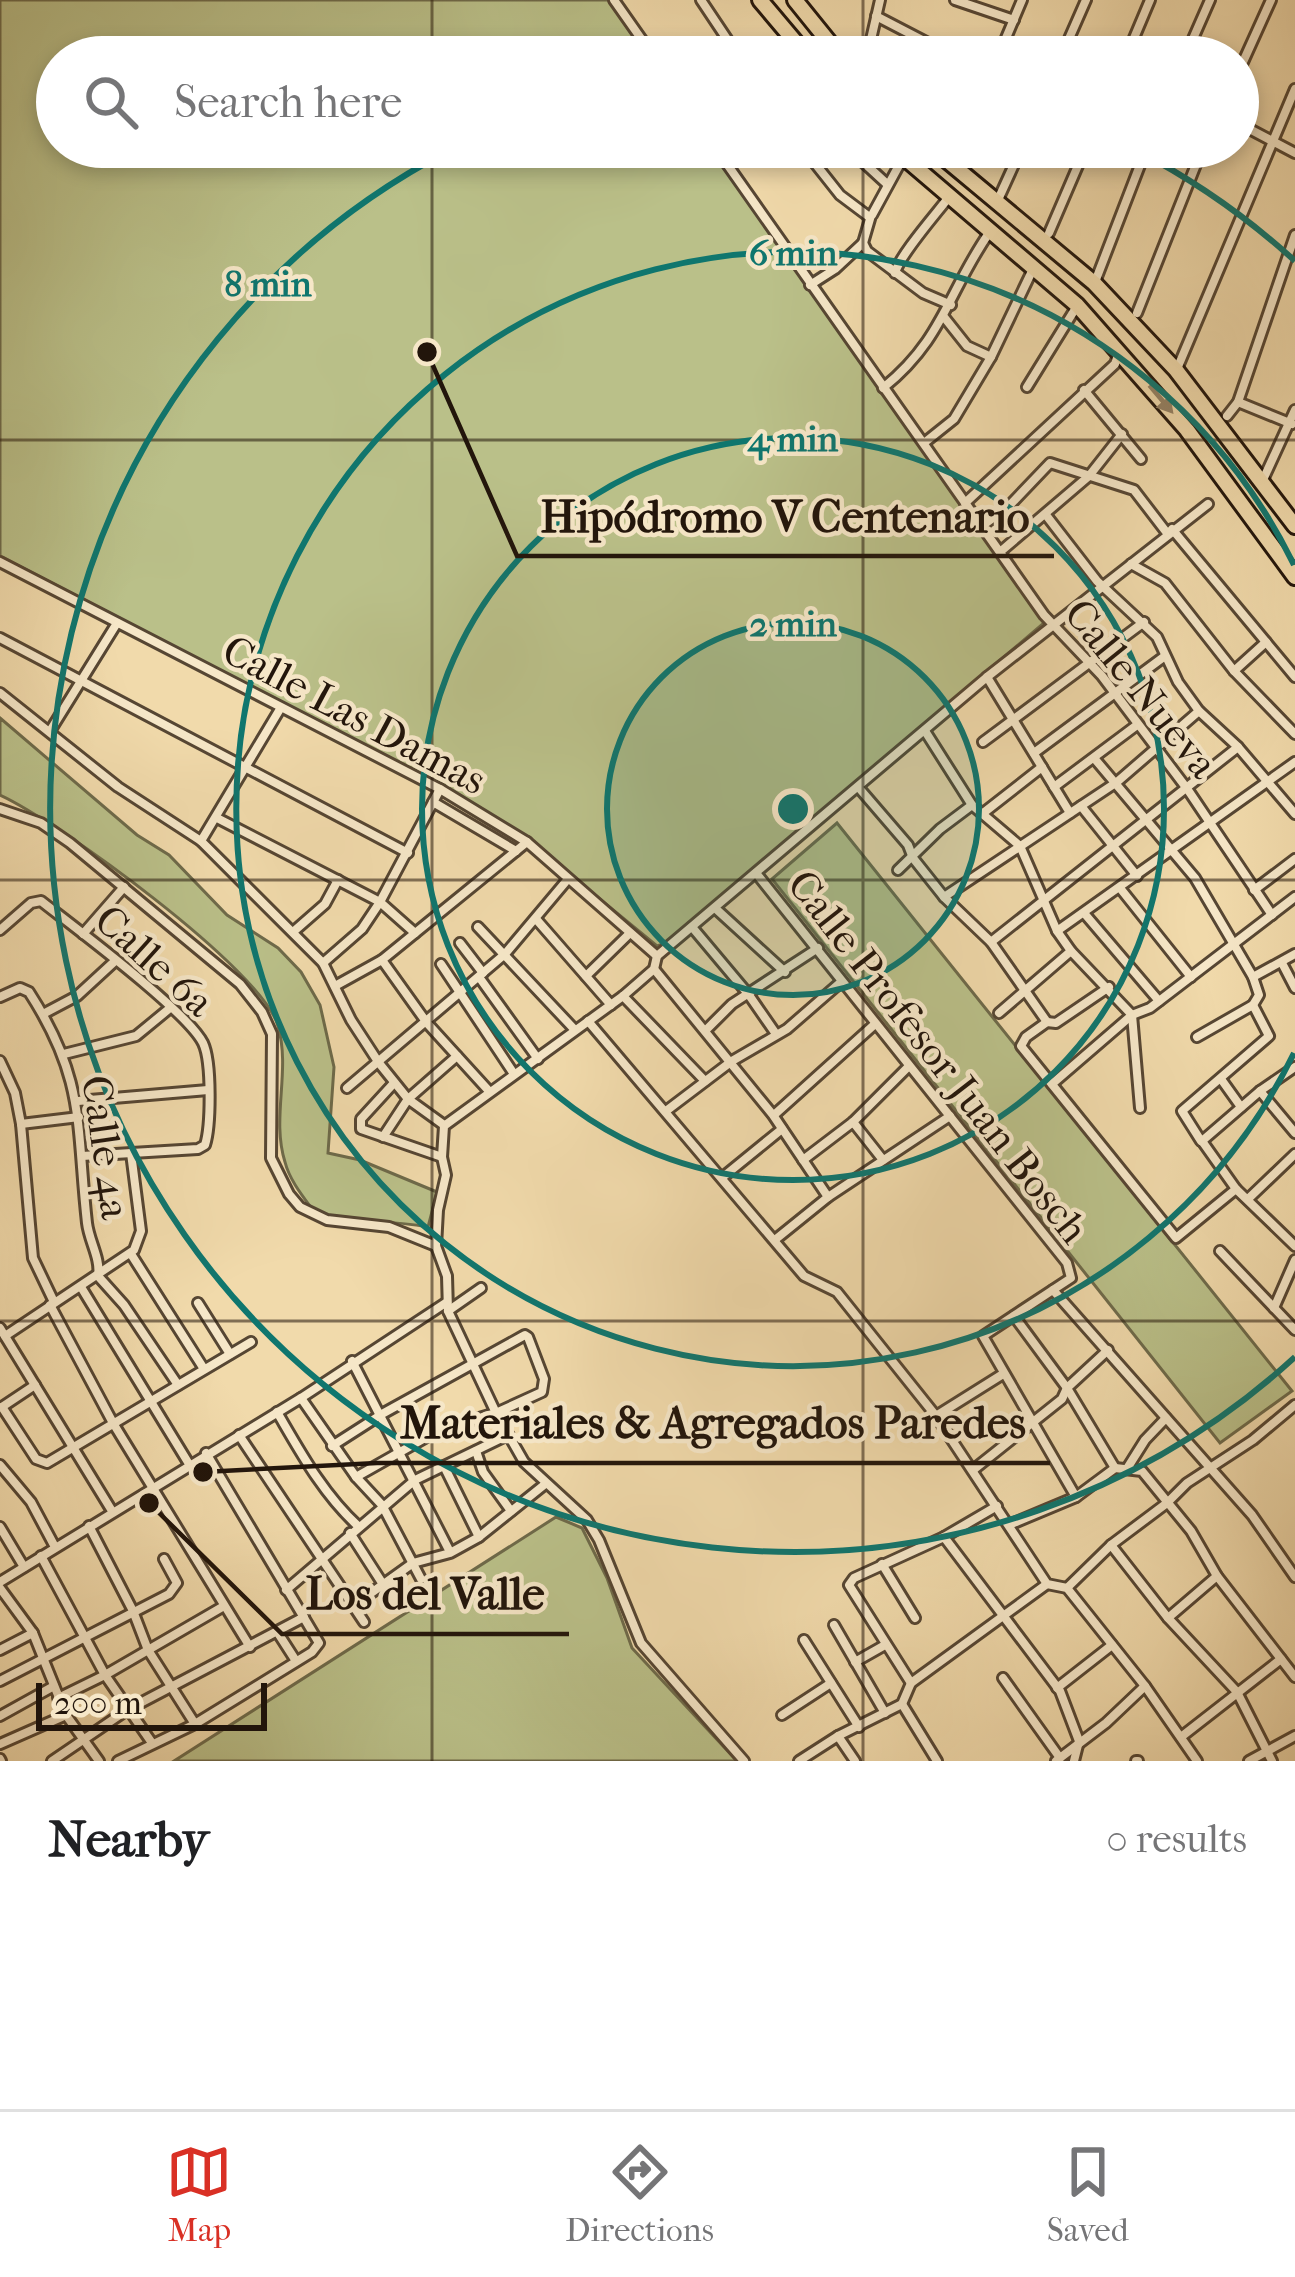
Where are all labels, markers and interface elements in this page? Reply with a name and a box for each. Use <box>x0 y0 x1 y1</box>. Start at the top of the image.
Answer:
search box <box>36 36 1259 168</box>
icon: search <box>78 69 144 135</box>
text: Search here <box>174 76 402 129</box>
text: 6 min <box>749 232 838 274</box>
text: 8 min <box>224 263 313 305</box>
one-way arrow <box>1147 384 1173 414</box>
text: 4 min <box>747 418 839 461</box>
callout: Hipódromo V Centenario <box>517 475 1054 556</box>
text: Hipódromo V Centenario <box>540 491 1030 544</box>
street label: Calle Nueva <box>1054 590 1228 789</box>
text: 2 min <box>749 603 838 645</box>
street label: Calle Las Damas <box>214 625 494 805</box>
centre of rings <box>772 788 814 830</box>
street label: Calle Profesor Juan Bosch <box>777 861 1099 1253</box>
street label: Calle 6a <box>85 895 224 1027</box>
street label: Calle 4a <box>71 1072 140 1223</box>
callout: Materiales & Agregados Paredes <box>377 1382 1050 1463</box>
text: Materiales & Agregados Paredes <box>400 1397 1026 1450</box>
callout: Los del Valle <box>282 1553 569 1634</box>
text: Los del Valle <box>305 1568 545 1621</box>
scale bar <box>36 1677 267 1730</box>
text: 200 m <box>54 1684 142 1723</box>
text: Nearby <box>48 1809 209 1869</box>
text: 0 results <box>1106 1816 1247 1862</box>
tab: Map <box>166 2139 232 2250</box>
tab: Directions <box>565 2139 714 2250</box>
tab: Saved <box>1047 2139 1129 2250</box>

